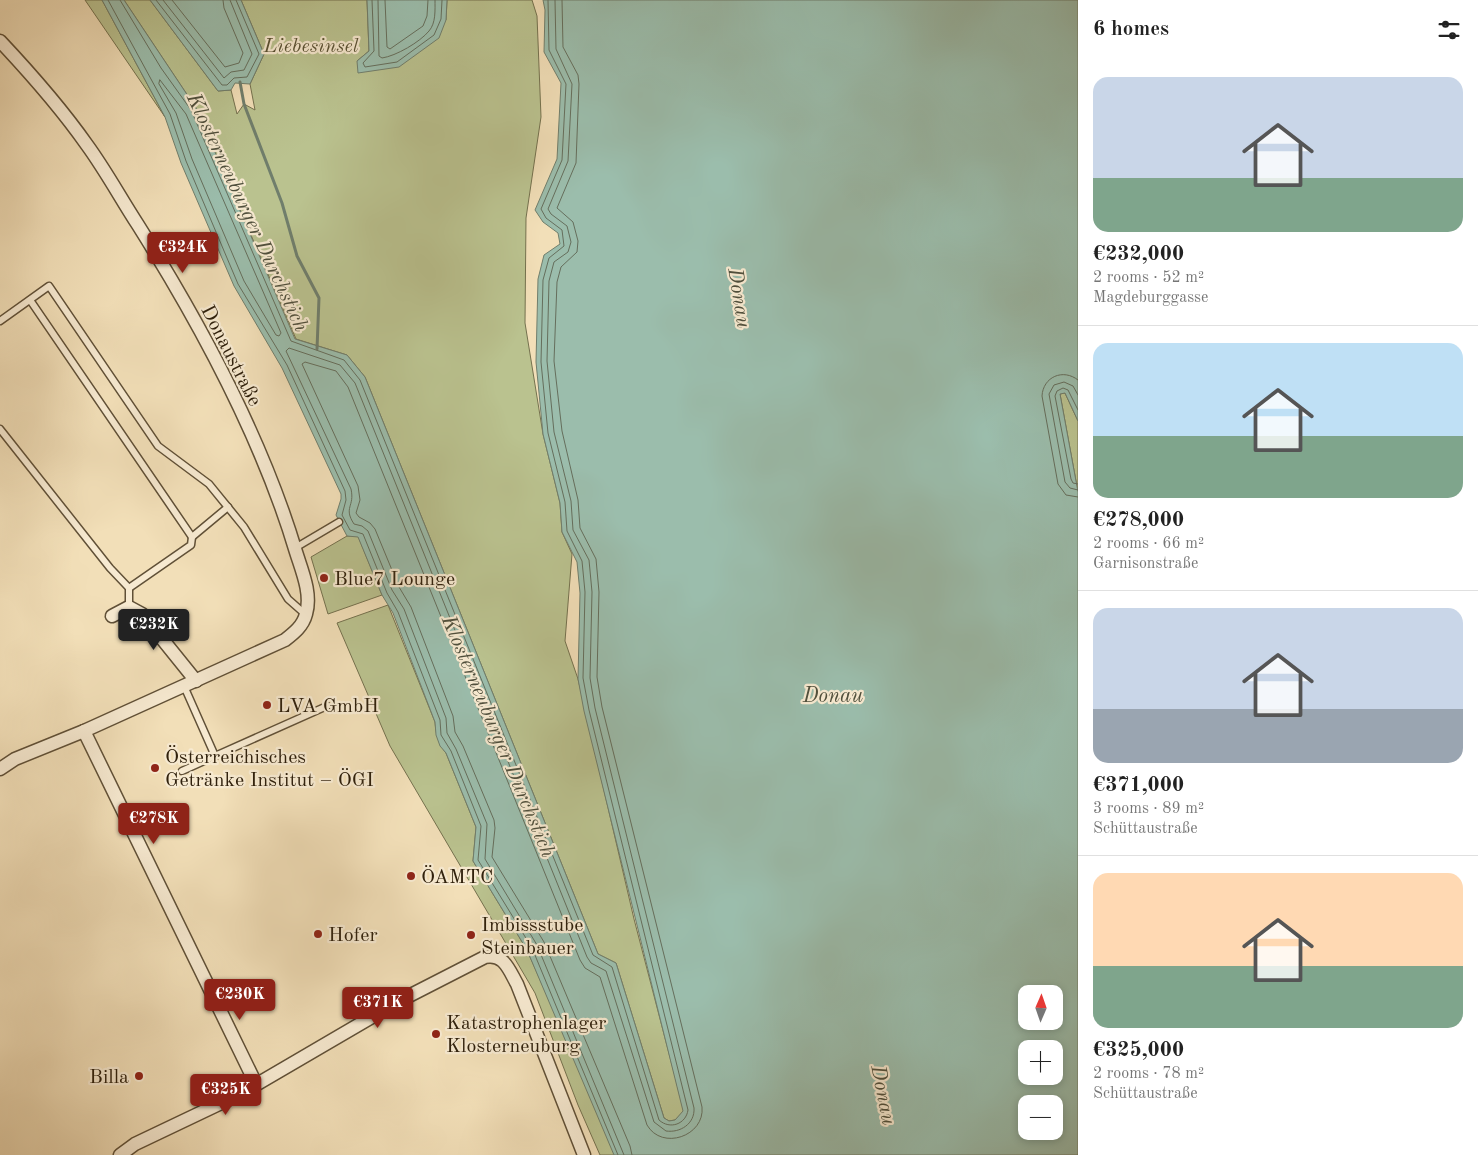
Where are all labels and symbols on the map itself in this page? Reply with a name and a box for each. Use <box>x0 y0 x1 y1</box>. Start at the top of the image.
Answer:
park label: Liebesinsel <box>262 37 359 57</box>
water label: Klosterneuburger Durchstich <box>182 89 311 336</box>
pin: €324K <box>148 232 218 274</box>
water label: Donau <box>723 266 754 330</box>
street label: Donaustraße <box>196 302 264 410</box>
place label: Blue7 Lounge <box>334 570 455 590</box>
marker: Blue7 Lounge <box>318 572 330 584</box>
pin: €232K <box>119 608 189 651</box>
water label: Klosterneuburger Durchstich <box>437 611 558 861</box>
water label: Donau <box>802 686 863 707</box>
place label: LVA GmbH <box>277 697 379 717</box>
marker: LVA GmbH <box>261 699 273 711</box>
place label: Österreichisches Getränke Institut – ÖGI <box>165 745 374 791</box>
marker: Österreichisches Getränke Institut – ÖGI <box>149 762 161 774</box>
pin: €278K <box>119 802 189 845</box>
place label: ÖAMTC <box>421 865 494 888</box>
marker: ÖAMTC <box>405 870 417 882</box>
place label: Imbissstube Steinbauer <box>481 916 584 959</box>
place label: Hofer <box>328 926 378 946</box>
marker: Hofer <box>312 928 324 940</box>
marker: Imbissstube Steinbauer <box>465 929 477 941</box>
pin: €230K <box>205 978 275 1021</box>
north arrow <box>1018 985 1062 1030</box>
pin: €371K <box>343 986 413 1029</box>
place label: Katastrophenlager Klosterneuburg <box>446 1014 606 1057</box>
marker: Katastrophenlager Klosterneuburg <box>430 1028 442 1040</box>
water label: Donau <box>866 1062 899 1127</box>
place label: Billa <box>89 1068 129 1088</box>
marker: Billa <box>133 1070 145 1082</box>
pin: €325K <box>191 1074 261 1116</box>

